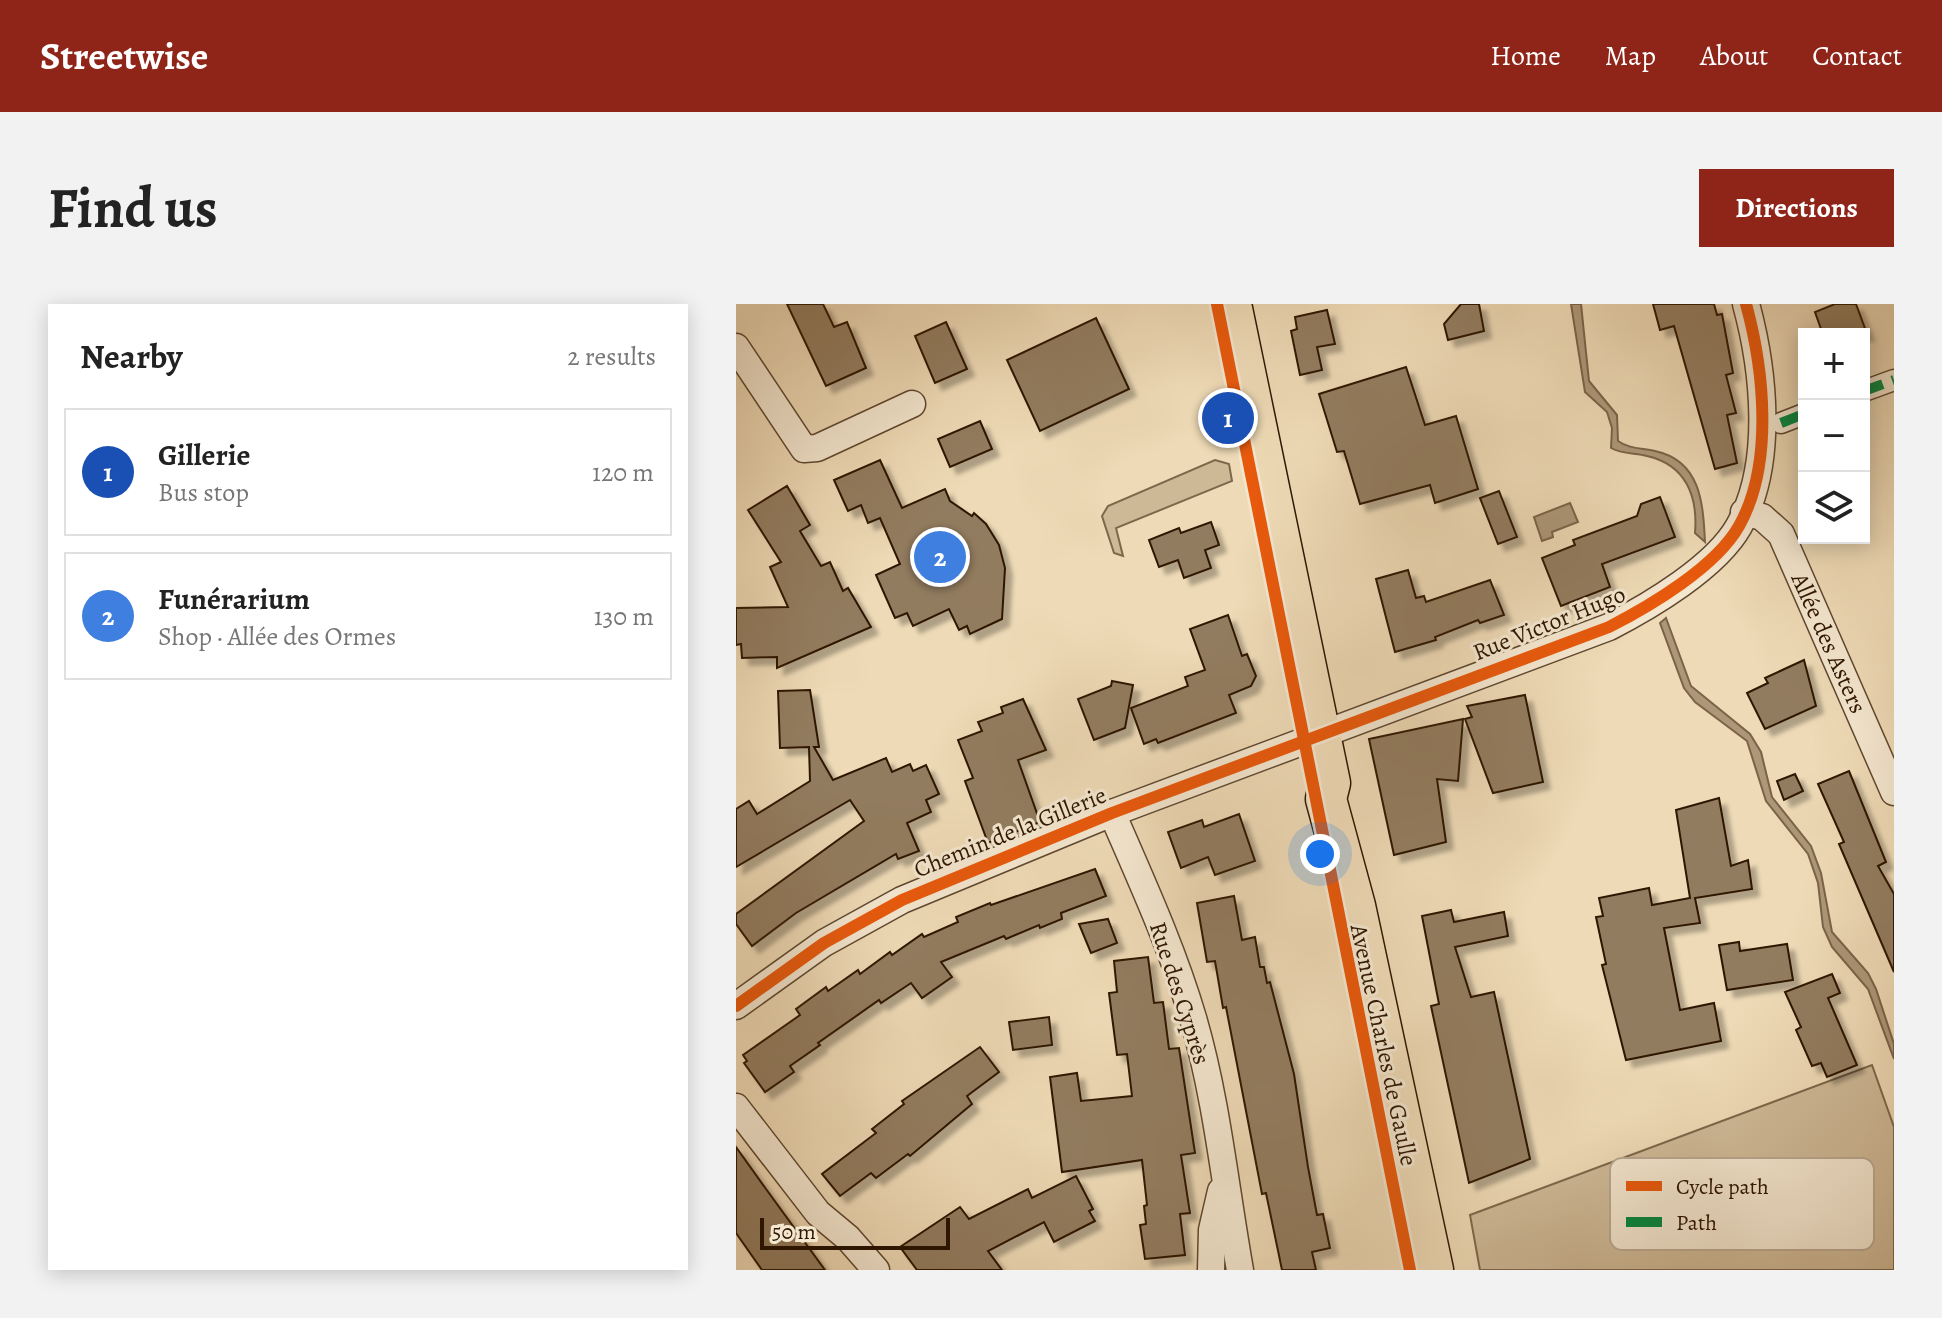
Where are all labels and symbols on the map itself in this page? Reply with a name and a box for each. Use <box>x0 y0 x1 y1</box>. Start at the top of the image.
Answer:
pin: 1 <box>1202 388 1254 448</box>
pin: 2 <box>914 527 966 587</box>
street label: Allée des Asters <box>1783 567 1874 718</box>
street label: Rue Victor Hugo <box>1468 578 1630 668</box>
street label: Chemin de la Gillerie <box>909 779 1111 885</box>
your location <box>1300 834 1340 874</box>
street label: Rue des Cyprès <box>1142 918 1218 1068</box>
street label: Avenue Charles de Gaulle <box>1343 920 1425 1169</box>
legend <box>1610 1158 1874 1250</box>
text: Cycle path <box>1676 1172 1769 1202</box>
text: Path <box>1676 1208 1717 1238</box>
scale bar <box>760 1214 950 1250</box>

